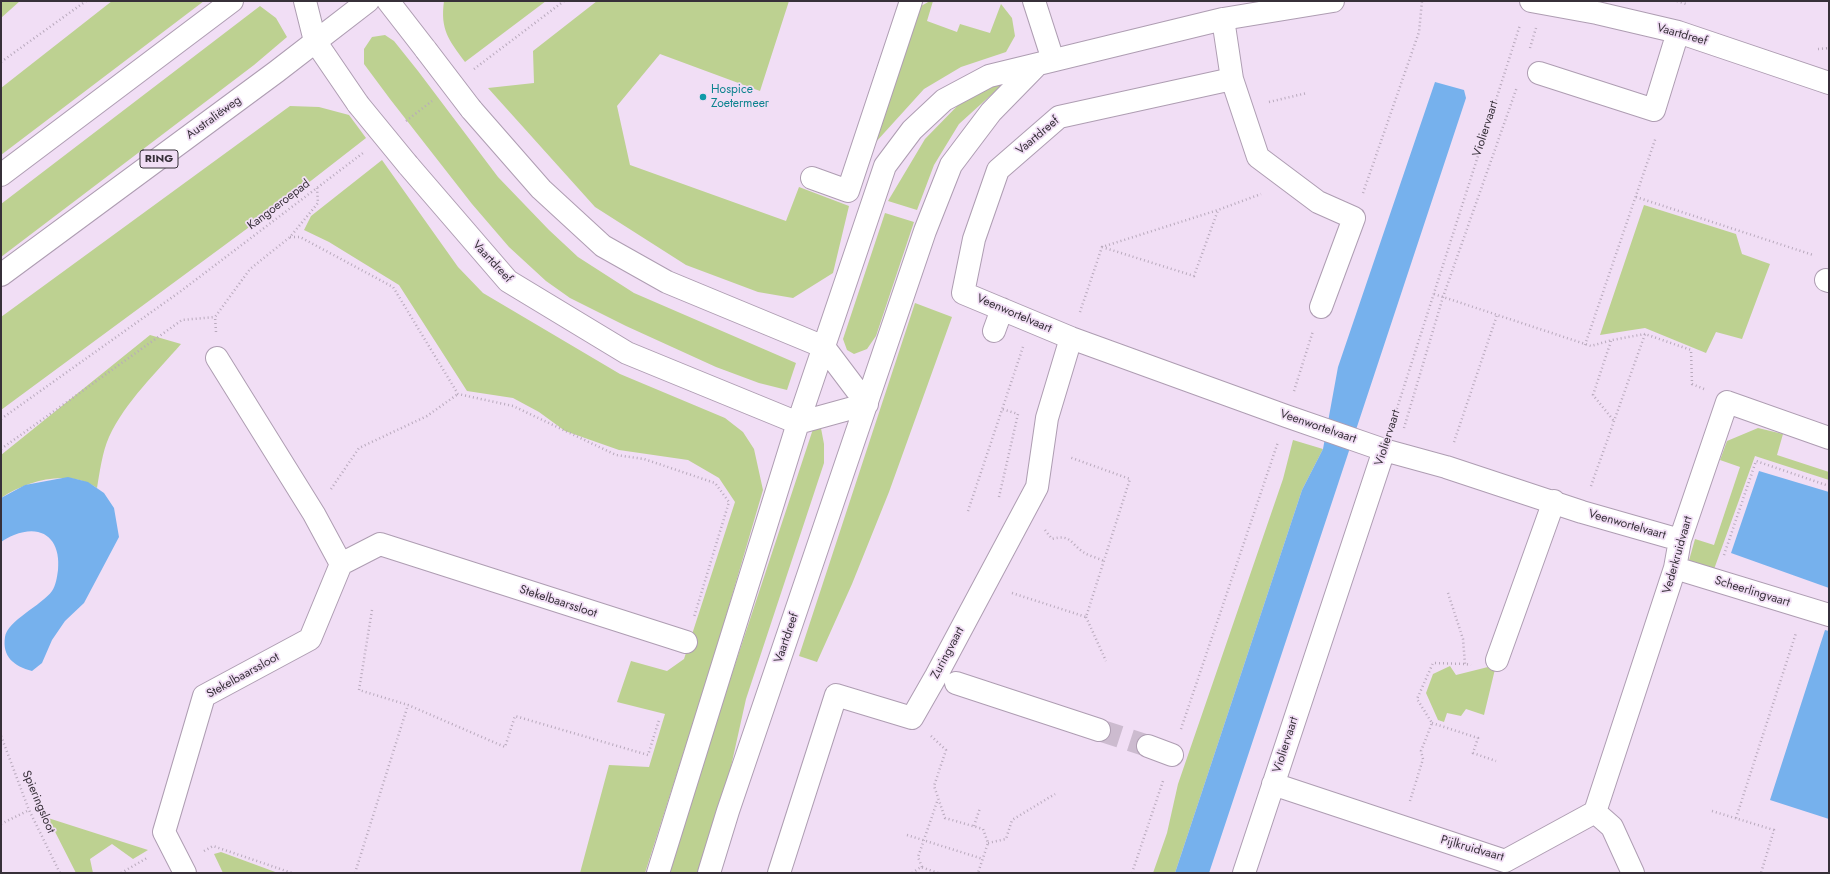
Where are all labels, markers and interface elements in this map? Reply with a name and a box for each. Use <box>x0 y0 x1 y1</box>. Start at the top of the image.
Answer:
street label: Vaartdreef <box>1655 21 1709 49</box>
place label: Hospice Zoetermeer <box>711 83 769 111</box>
marker: Hospice Zoetermeer <box>698 92 708 102</box>
street label: Australiëweg <box>184 93 244 143</box>
street label: Violiervaart <box>1470 99 1502 159</box>
street label: Vaartdreef <box>1014 114 1062 158</box>
road number: RING <box>140 150 178 168</box>
street label: Kangoeroepad <box>245 177 313 233</box>
street label: Vaartdreef <box>469 238 515 286</box>
street label: Veenwortelvaart <box>974 292 1054 336</box>
street label: Veenwortelvaart <box>1278 407 1358 447</box>
street label: Violiervaart <box>1372 408 1404 468</box>
street label: Veenwortelvaart <box>1587 507 1667 543</box>
street label: Vederkruidvaart <box>1660 515 1696 595</box>
street label: Scheerlingvaart <box>1713 574 1791 610</box>
street label: Stekelbaarssloot <box>517 583 599 621</box>
street label: Vaartdreef <box>772 611 802 665</box>
street label: Zuringvaart <box>928 625 968 681</box>
street label: Stekelbaarssloot <box>204 650 282 702</box>
street label: Violiervaart <box>1270 715 1302 775</box>
street label: Spieringsloot <box>18 769 58 835</box>
street label: Pijlkruidvaart <box>1439 833 1505 865</box>

